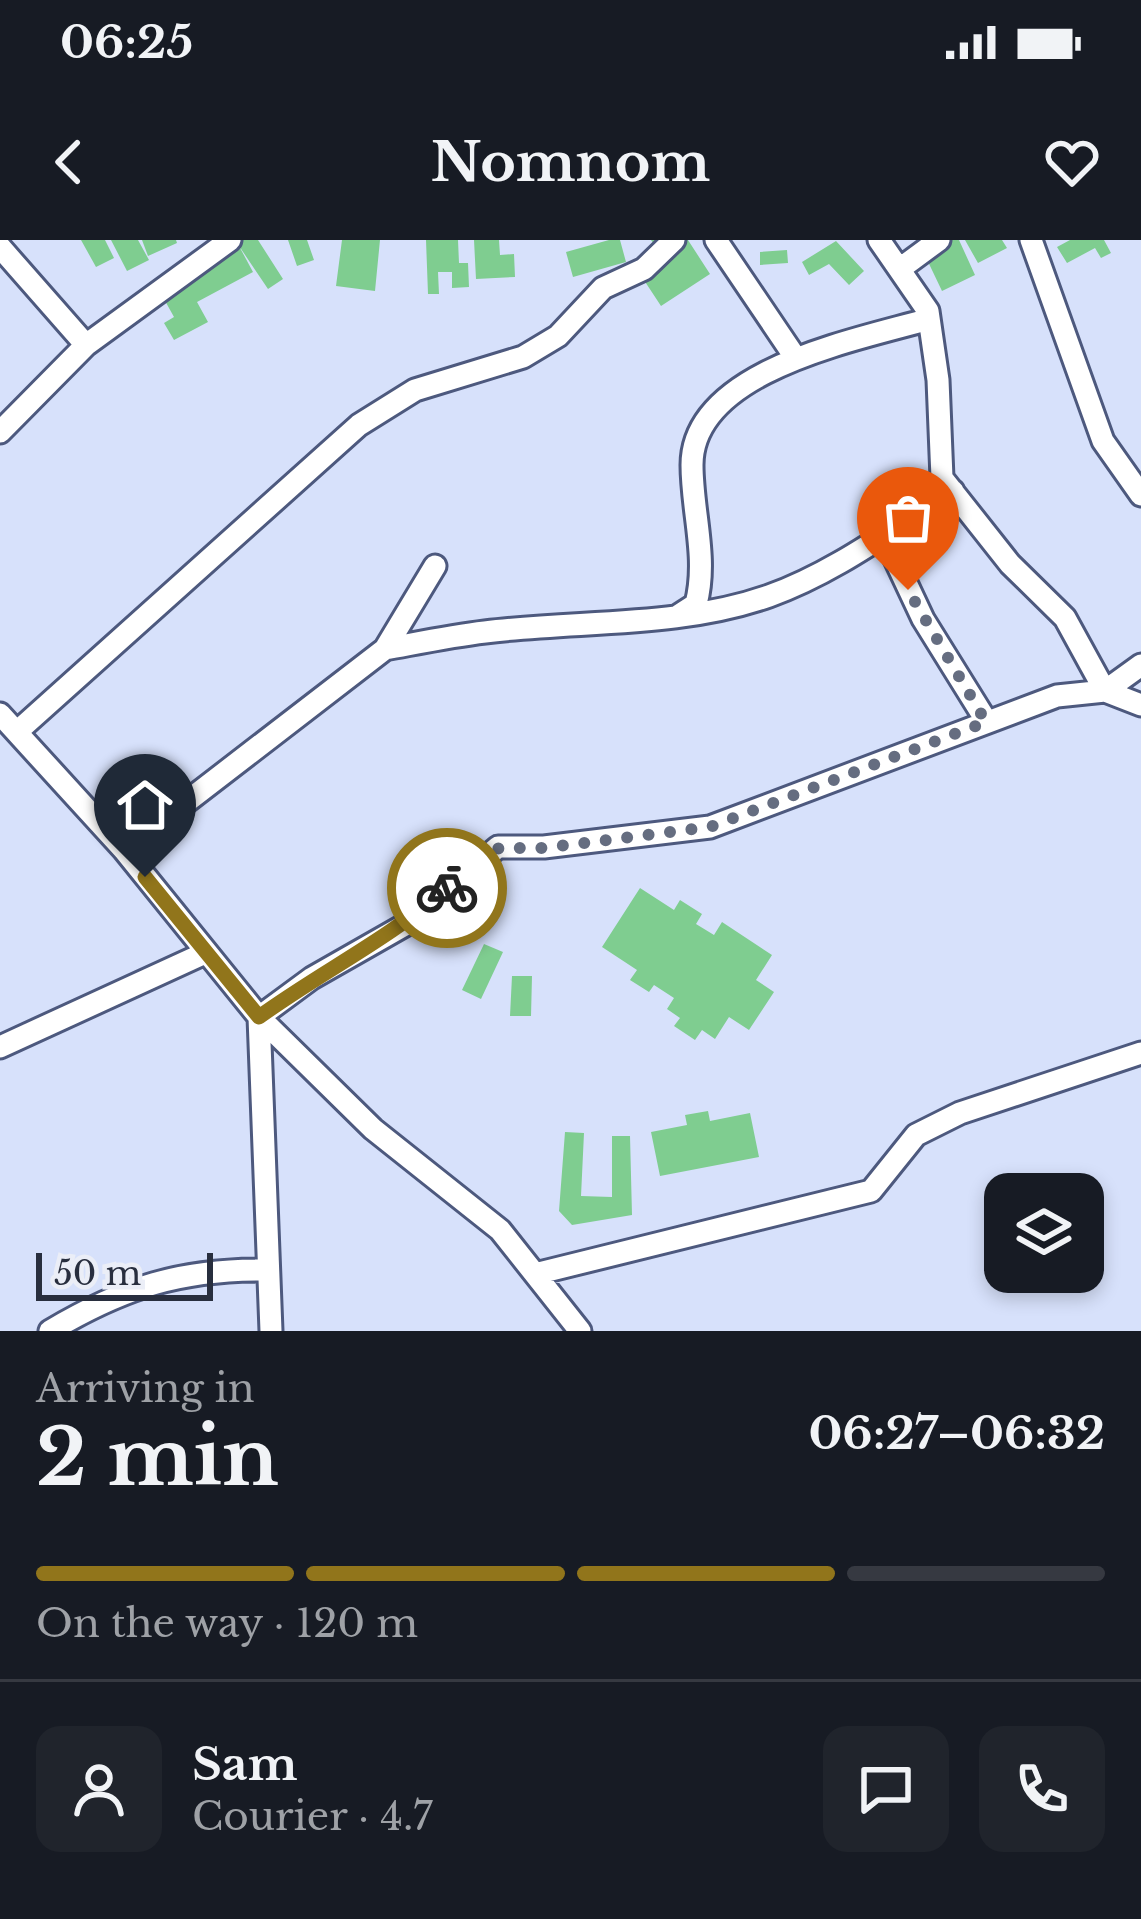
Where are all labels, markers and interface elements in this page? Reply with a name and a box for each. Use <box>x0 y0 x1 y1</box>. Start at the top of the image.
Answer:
text: 06:25 <box>60 14 193 70</box>
icon: back <box>36 129 102 195</box>
text: Nomnom <box>431 129 710 196</box>
icon: heart <box>1039 129 1105 195</box>
pin <box>857 467 959 590</box>
icon: bag <box>875 485 941 551</box>
pin <box>94 754 196 877</box>
icon: home <box>112 772 178 838</box>
courier <box>387 828 507 948</box>
icon: bike <box>414 855 480 921</box>
map controls <box>984 1173 1104 1293</box>
button: layers <box>984 1173 1104 1293</box>
scale bar <box>36 1247 213 1300</box>
text: 50 m <box>54 1253 141 1294</box>
text: Arriving in <box>36 1364 255 1413</box>
text: 06:27–06:32 <box>808 1405 1105 1461</box>
text: 2 min <box>36 1409 279 1506</box>
text: On the way · 120 m <box>36 1599 418 1648</box>
button: person <box>36 1726 162 1852</box>
button: chat <box>823 1726 949 1852</box>
button: phone <box>979 1726 1105 1852</box>
text: Sam <box>192 1736 297 1792</box>
text: Courier · 4.7 <box>192 1792 433 1841</box>

